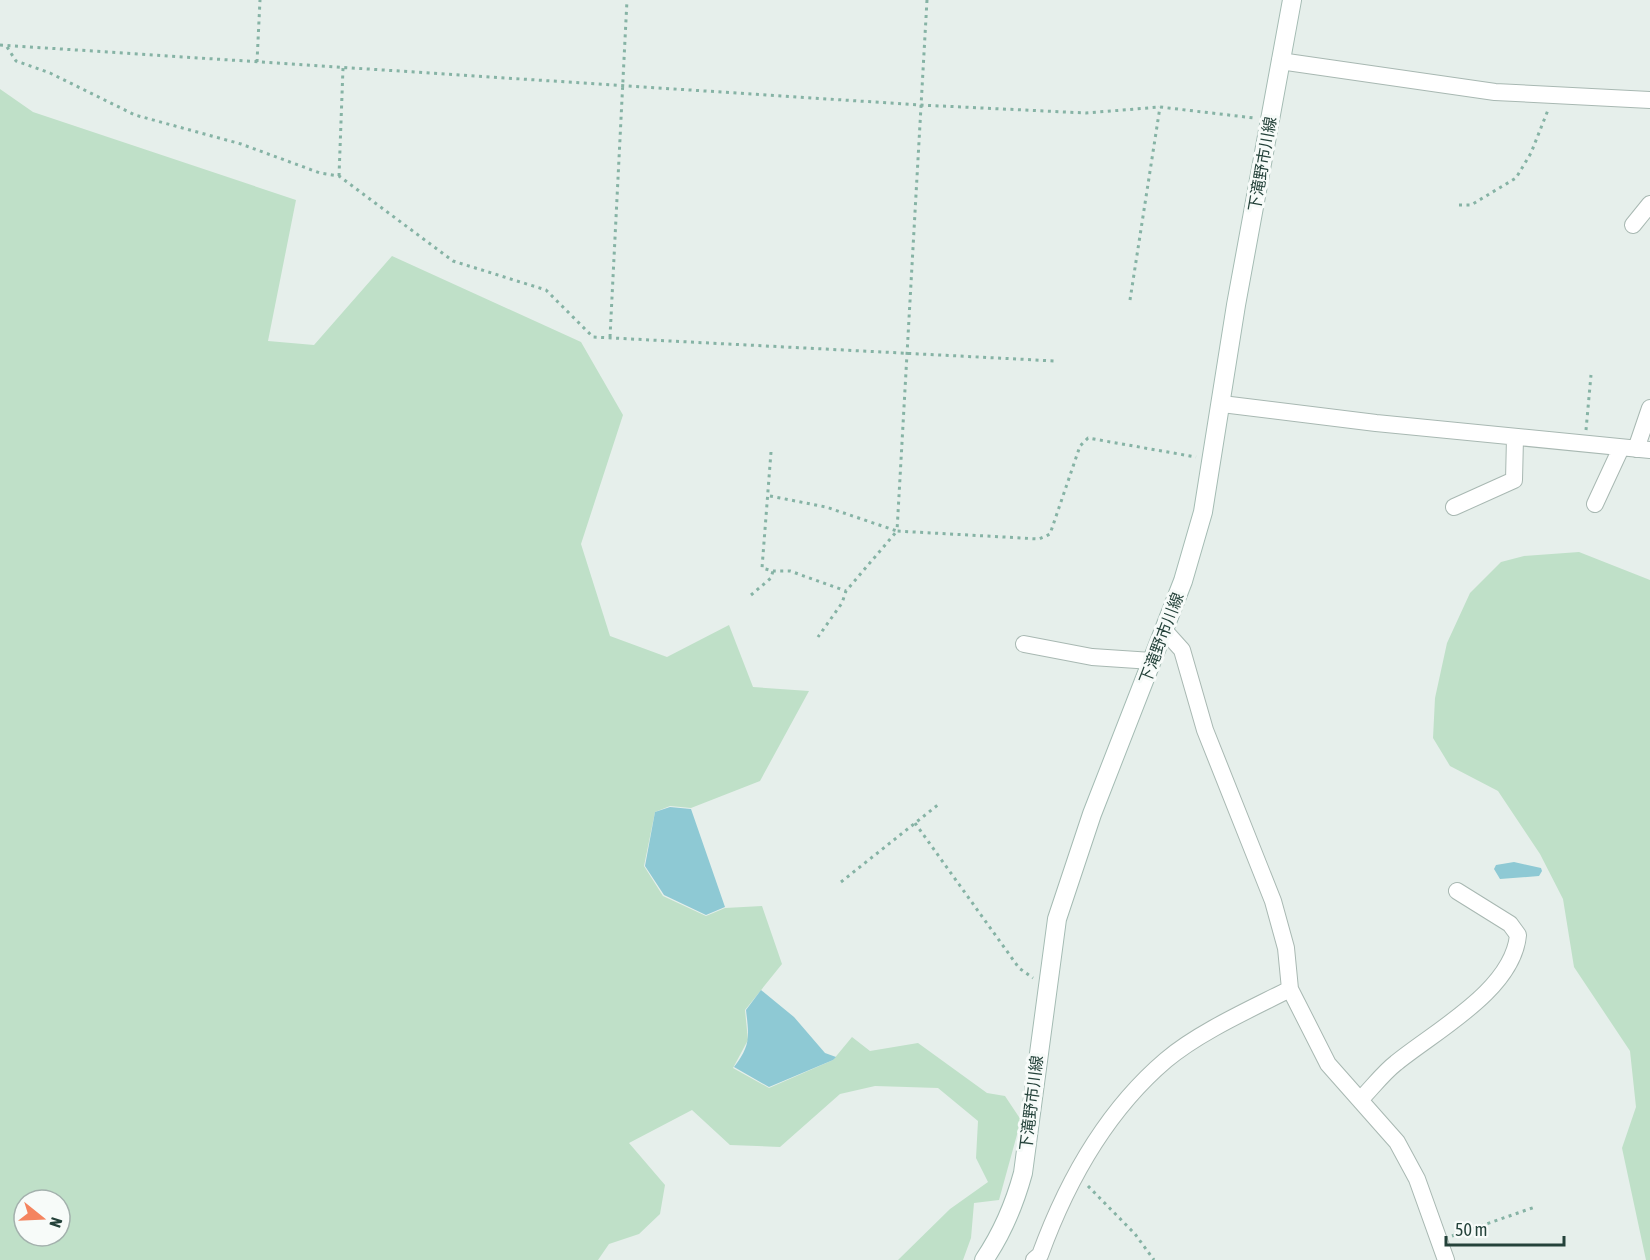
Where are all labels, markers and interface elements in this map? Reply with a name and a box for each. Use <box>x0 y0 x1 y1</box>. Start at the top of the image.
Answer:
street label: 下滝野市川線 <box>1245 115 1279 213</box>
street label: 下滝野市川線 <box>1135 590 1187 686</box>
street label: 下滝野市川線 <box>1016 1054 1046 1152</box>
north arrow <box>12 1188 72 1248</box>
scale bar <box>1446 1209 1564 1247</box>
text: N <box>46 1215 66 1230</box>
text: 50 m <box>1455 1219 1487 1240</box>

